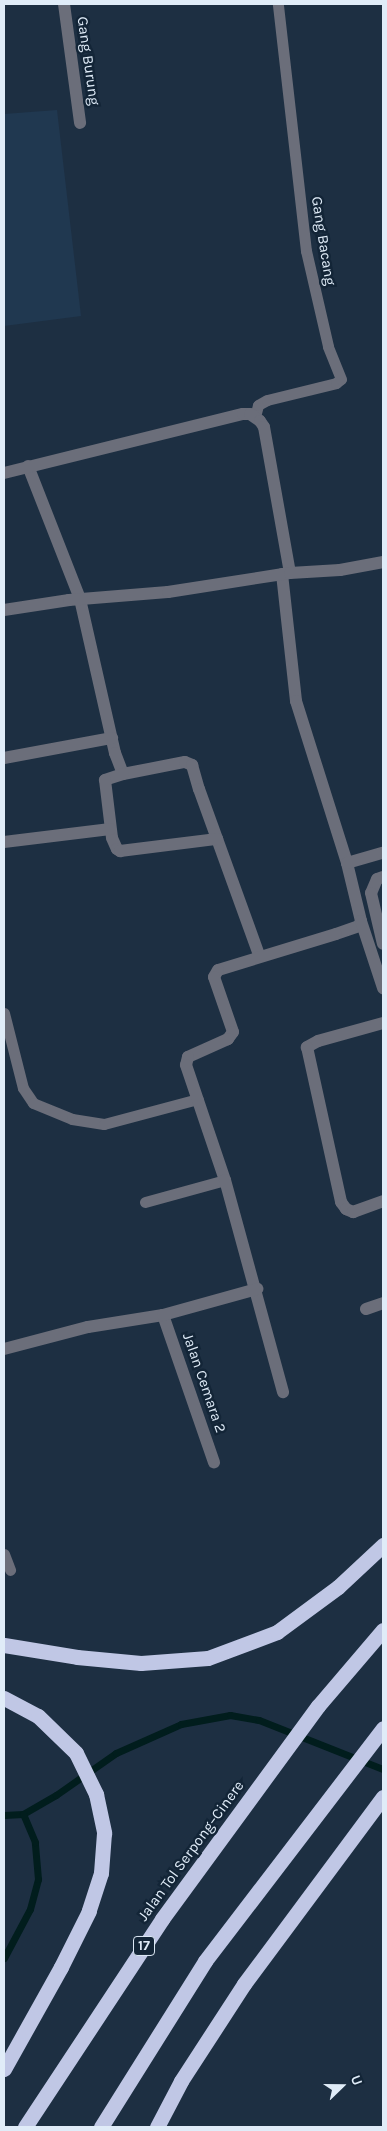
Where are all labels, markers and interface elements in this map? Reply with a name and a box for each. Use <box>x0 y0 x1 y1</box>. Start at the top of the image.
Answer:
street label: Gang Burung <box>73 15 103 107</box>
street label: Gang Bacang <box>307 195 339 287</box>
street label: Jalan Cemara 2 <box>178 1331 230 1435</box>
street label: Jalan Tol Serpong–Cinere <box>134 1777 248 1925</box>
road number: 17 <box>133 1934 155 1958</box>
north arrow <box>317 2061 367 2111</box>
text: U <box>347 2073 366 2088</box>

